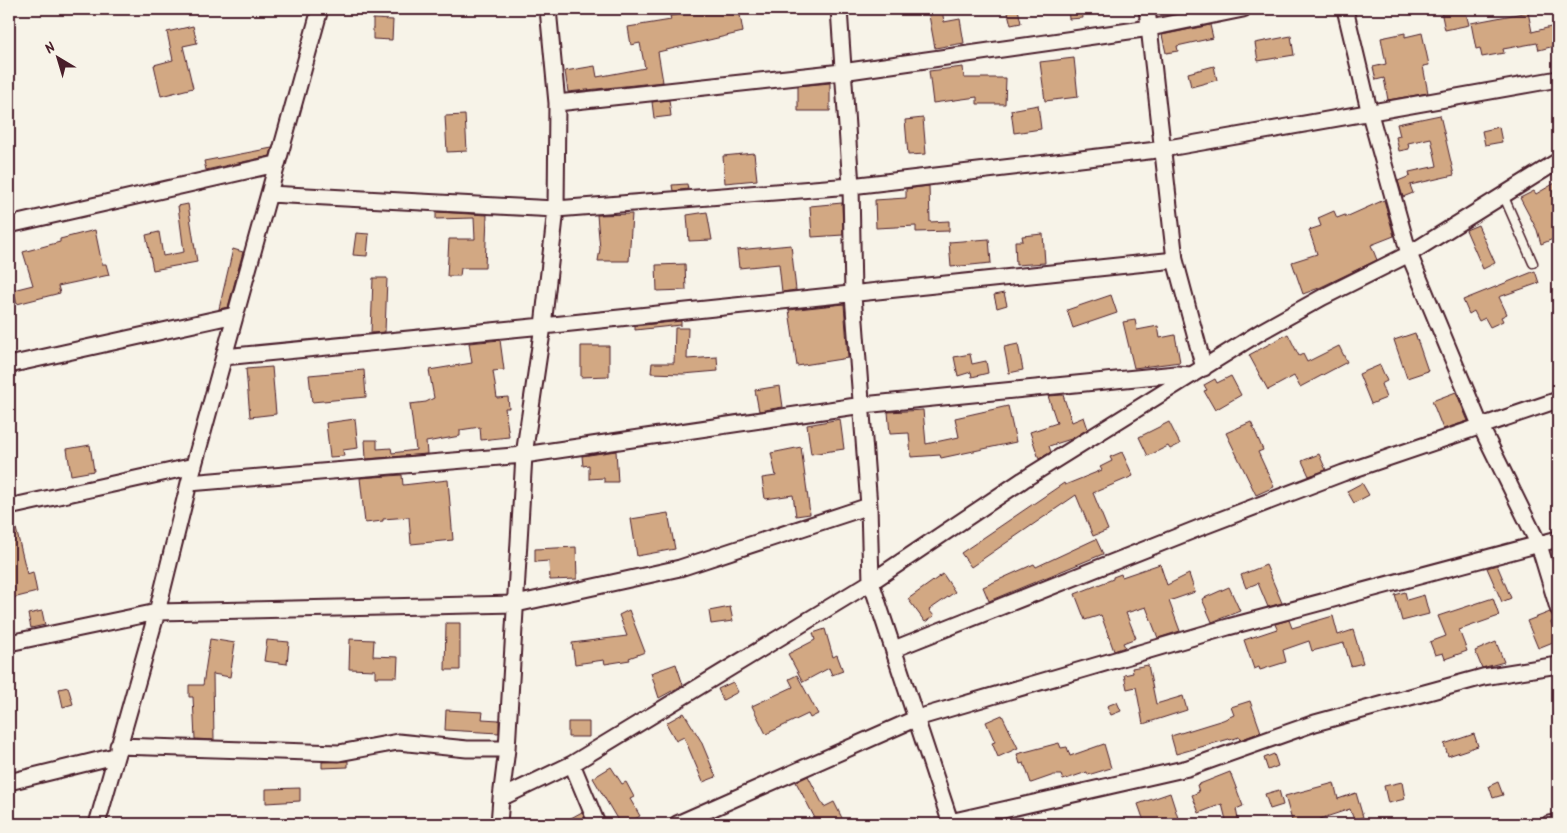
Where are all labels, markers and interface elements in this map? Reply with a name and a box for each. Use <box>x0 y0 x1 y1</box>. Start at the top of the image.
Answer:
north arrow <box>32 32 82 82</box>
text: N <box>40 37 61 60</box>

